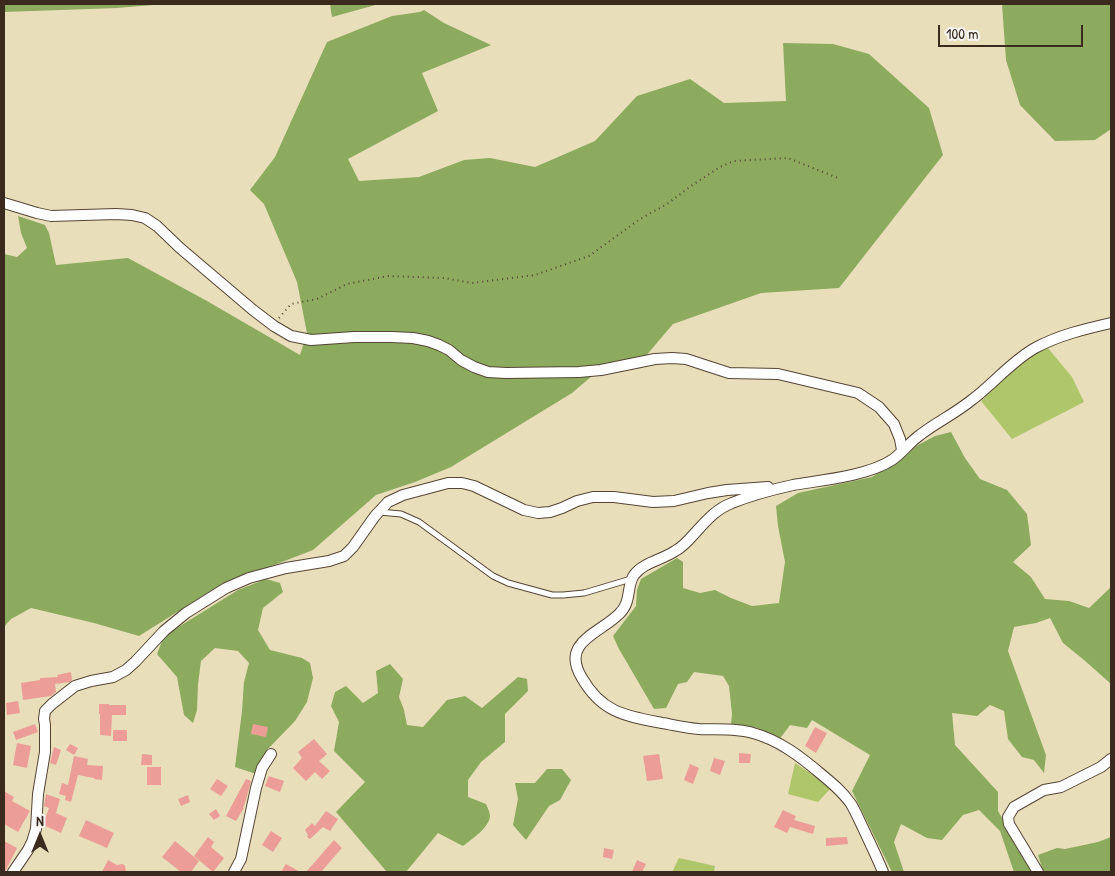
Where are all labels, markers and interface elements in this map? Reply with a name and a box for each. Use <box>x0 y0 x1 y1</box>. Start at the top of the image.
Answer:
scale bar <box>940 15 1085 47</box>
text: 100 m <box>946 23 979 44</box>
north arrow <box>15 811 65 861</box>
text: N <box>36 811 44 830</box>

